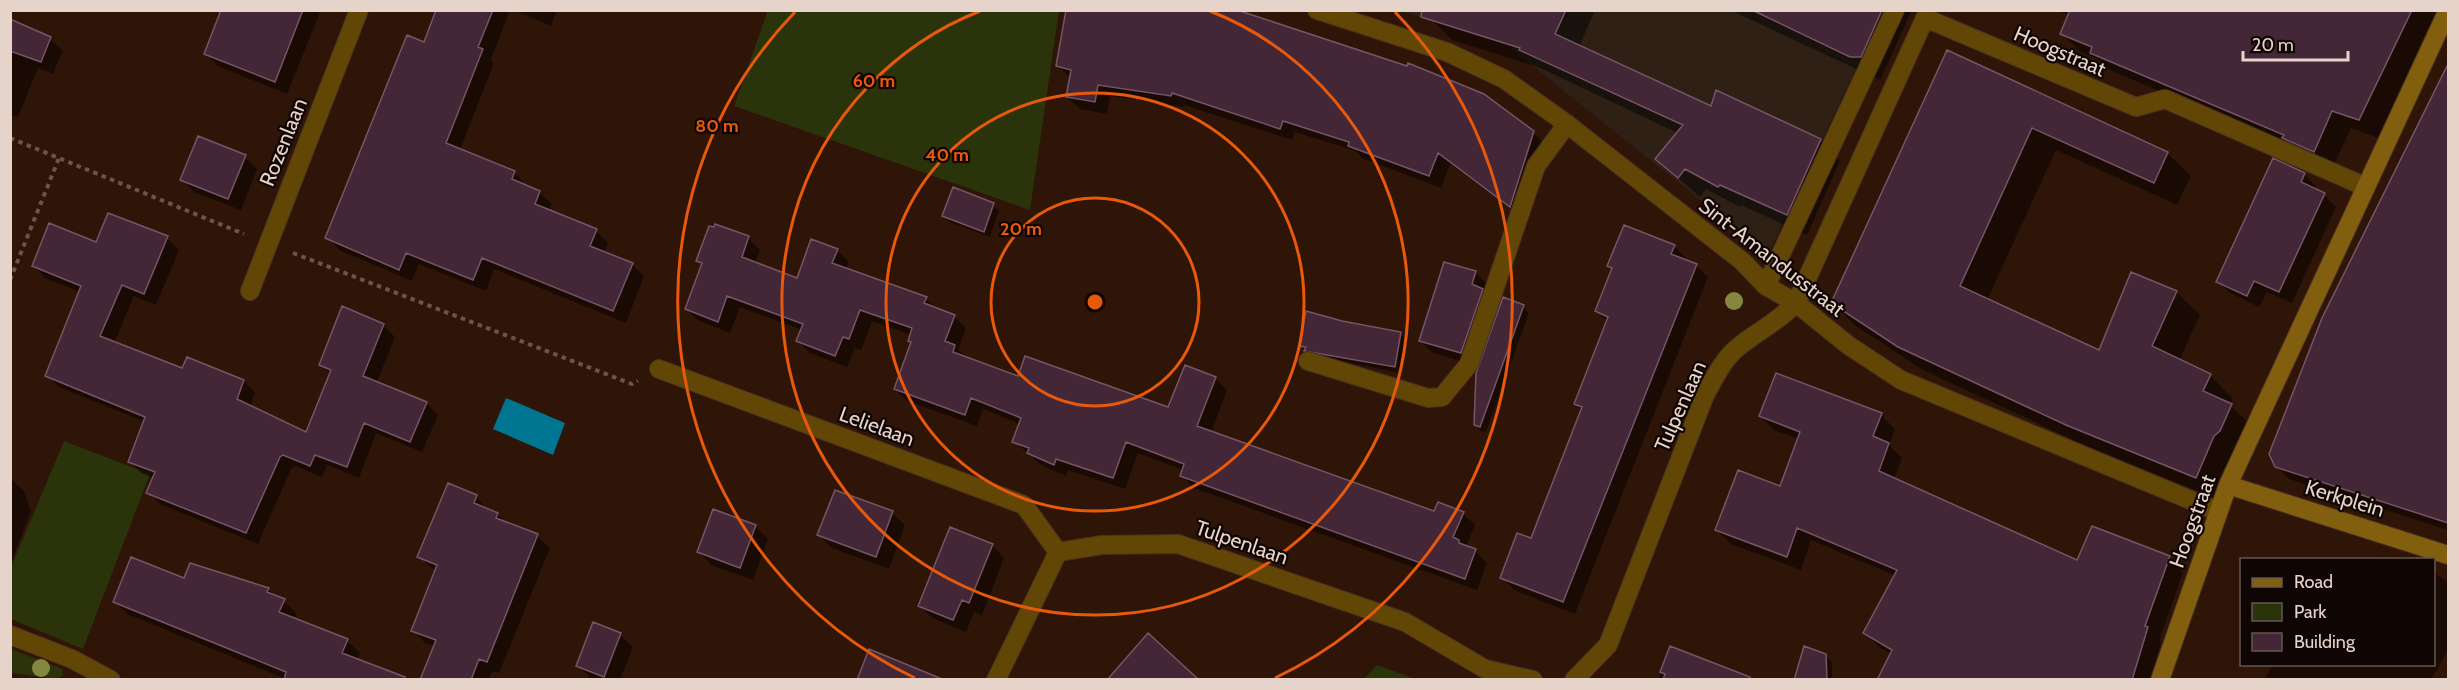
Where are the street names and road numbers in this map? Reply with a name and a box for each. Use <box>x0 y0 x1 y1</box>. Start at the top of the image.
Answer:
street label: Hoogstraat <box>2010 20 2110 82</box>
street label: Rozenlaan <box>254 94 312 190</box>
street label: Sint-Amandusstraat <box>1694 192 1850 322</box>
street label: Tulpenlaan <box>1649 357 1711 455</box>
street label: Lelielaan <box>836 401 918 451</box>
street label: Hoogstraat <box>2164 471 2220 571</box>
street label: Kerkplein <box>2302 474 2388 522</box>
street label: Tulpenlaan <box>1192 514 1292 570</box>

